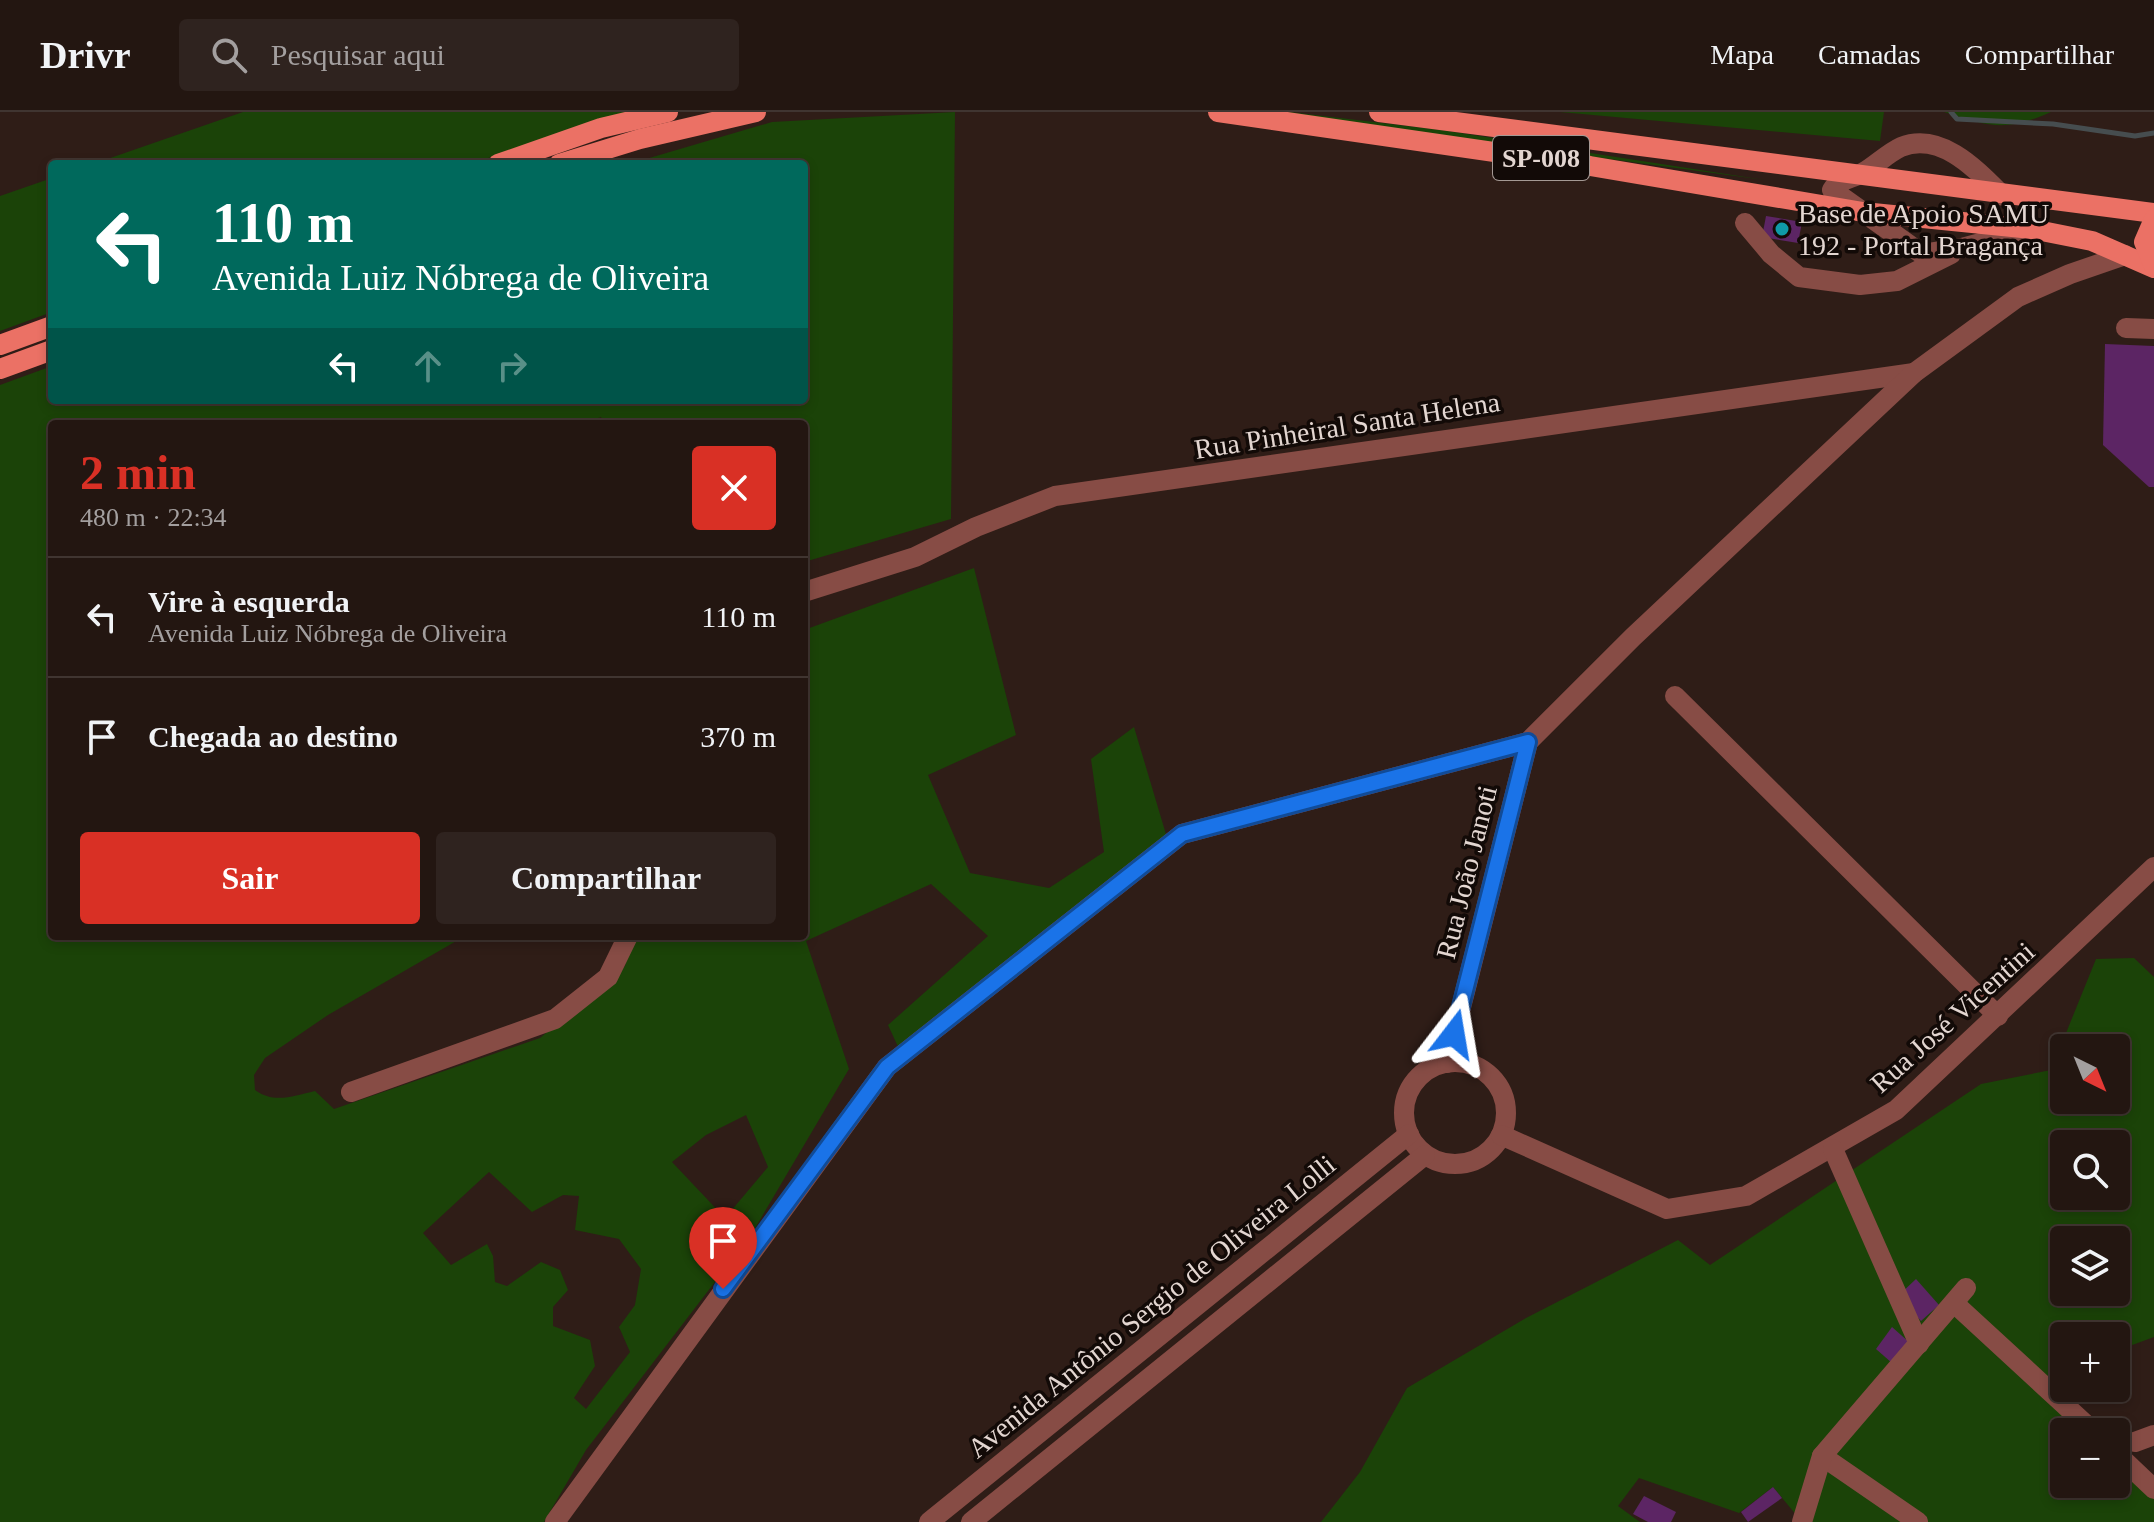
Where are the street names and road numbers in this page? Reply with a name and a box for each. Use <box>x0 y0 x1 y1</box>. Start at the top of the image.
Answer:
road number: SP-008 <box>1493 136 1589 180</box>
street label: Rua Pinheiral Santa Helena <box>1192 386 1503 465</box>
street label: Rua João Janoti <box>1430 782 1503 962</box>
street label: Rua José Vicentini <box>1864 936 2041 1099</box>
street label: Avenida Antônio Sergio de Oliveira Lolli <box>962 1148 1341 1464</box>

